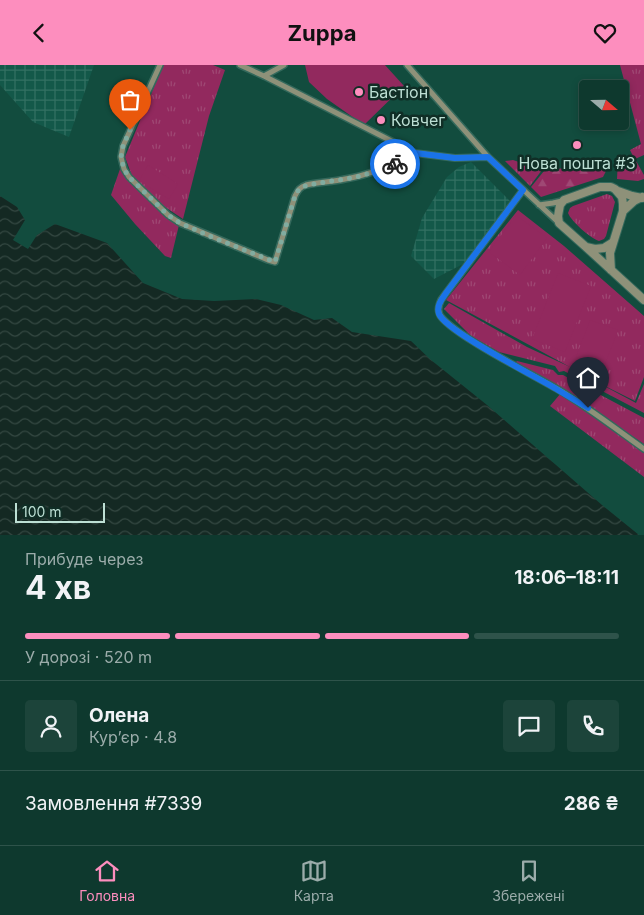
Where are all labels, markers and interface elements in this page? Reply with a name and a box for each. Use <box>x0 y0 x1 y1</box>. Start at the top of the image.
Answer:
icon: back <box>25 19 53 47</box>
icon: heart <box>591 19 619 47</box>
text: Zuppa <box>287 20 357 46</box>
pin <box>109 79 151 130</box>
north arrow <box>579 80 629 130</box>
map controls <box>579 80 629 130</box>
place label: Бастіон <box>369 82 428 102</box>
icon: bag <box>116 86 144 114</box>
marker: Бастіон <box>353 86 365 98</box>
place label: Ковчег <box>391 110 445 130</box>
marker: Ковчег <box>375 114 387 126</box>
courier <box>370 139 420 189</box>
marker: Нова пошта #3 <box>571 139 583 151</box>
icon: bike <box>381 150 409 178</box>
place label: Нова пошта #3 <box>518 153 636 173</box>
pin <box>567 357 609 408</box>
icon: home <box>574 364 602 392</box>
scale bar <box>15 500 105 523</box>
text: 100 m <box>22 503 62 520</box>
text: Прибуде через <box>25 549 143 569</box>
text: 18:06–18:11 <box>514 566 619 589</box>
text: 4 хв <box>25 568 91 607</box>
text: У дорозі · 520 m <box>25 647 152 667</box>
button: person <box>25 700 77 752</box>
button: chat <box>503 700 555 752</box>
button: phone <box>567 700 619 752</box>
text: Олена <box>89 704 149 727</box>
text: Кур’єр · 4.8 <box>89 727 177 747</box>
text: Замовлення #7339 <box>25 792 202 815</box>
text: 286 ₴ <box>564 792 619 815</box>
tab: Головна <box>79 857 135 904</box>
tab: Карта <box>294 857 334 904</box>
tab: Збережені <box>492 857 565 904</box>

